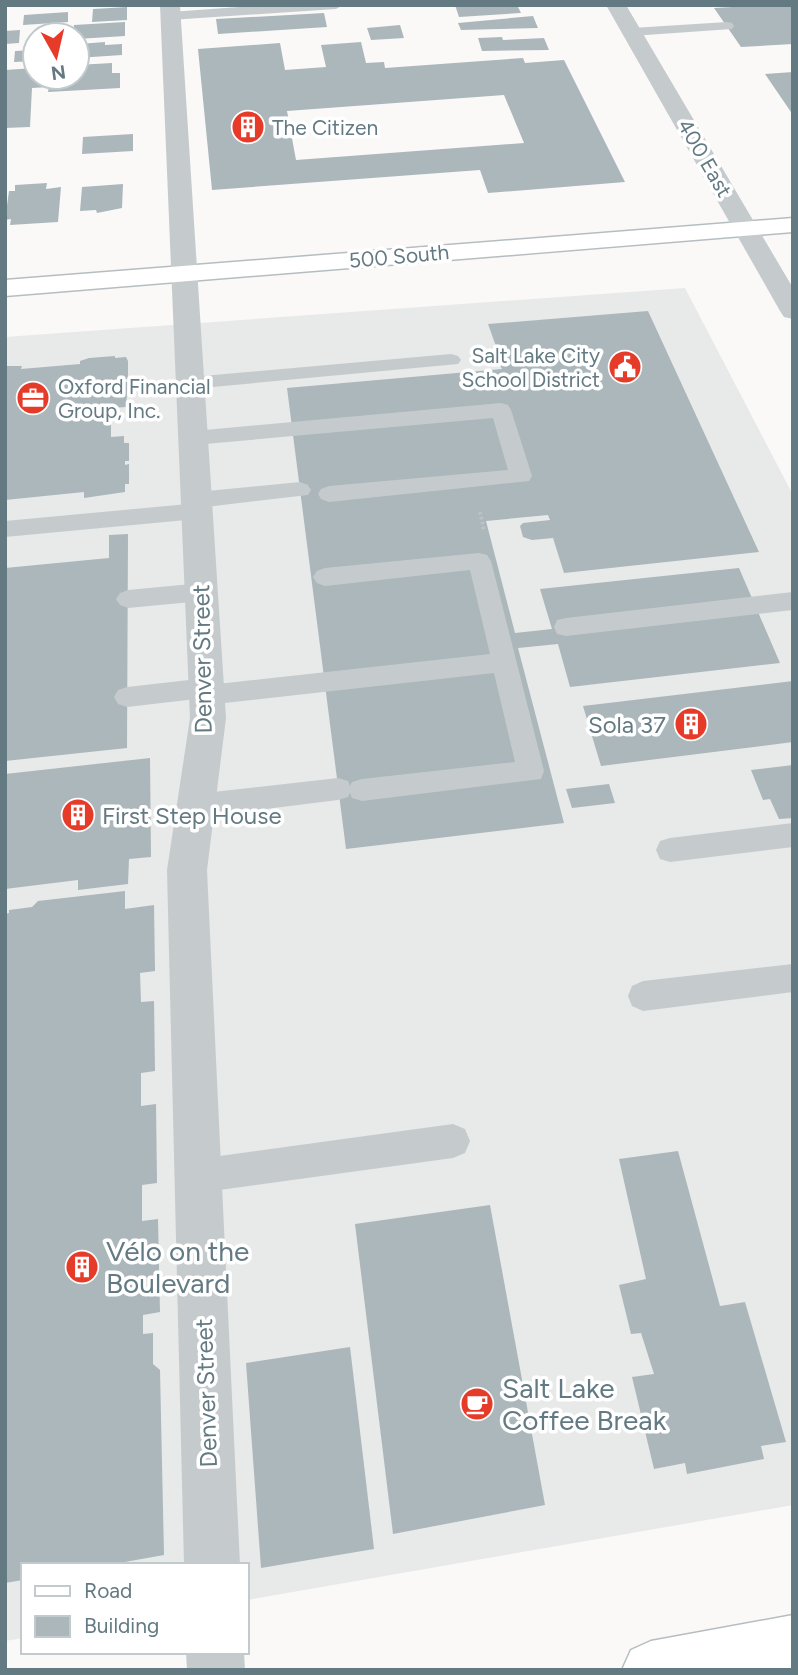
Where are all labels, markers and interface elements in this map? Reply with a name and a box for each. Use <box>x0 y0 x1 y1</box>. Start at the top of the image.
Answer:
north arrow <box>21 21 91 91</box>
text: N <box>49 60 67 85</box>
building icon: The Citizen <box>229 108 267 146</box>
street label: 400 East <box>673 114 737 202</box>
place label: The Citizen <box>272 115 378 140</box>
street label: 500 South <box>348 239 450 273</box>
place label: Salt Lake City School District <box>462 343 600 392</box>
public building icon: Salt Lake City School District <box>606 348 644 386</box>
place label: Oxford Financial Group, Inc. <box>58 374 211 423</box>
office icon: Oxford Financial Group, Inc. <box>14 379 52 417</box>
street label: Denver Street <box>186 584 218 734</box>
building icon: Sola 37 <box>672 705 710 743</box>
place label: Sola 37 <box>588 710 666 739</box>
building icon: First Step House <box>59 796 97 834</box>
place label: First Step House <box>102 801 281 830</box>
place label: Vélo on the Boulevard <box>106 1234 249 1300</box>
building icon: Vélo on the Boulevard <box>63 1248 101 1286</box>
street label: Denver Street <box>189 1318 223 1468</box>
place label: Salt Lake Coffee Break <box>502 1371 667 1437</box>
cafe icon: Salt Lake Coffee Break <box>458 1385 496 1423</box>
legend <box>21 1563 248 1654</box>
text: Road <box>84 1578 132 1603</box>
text: Building <box>84 1613 159 1638</box>

